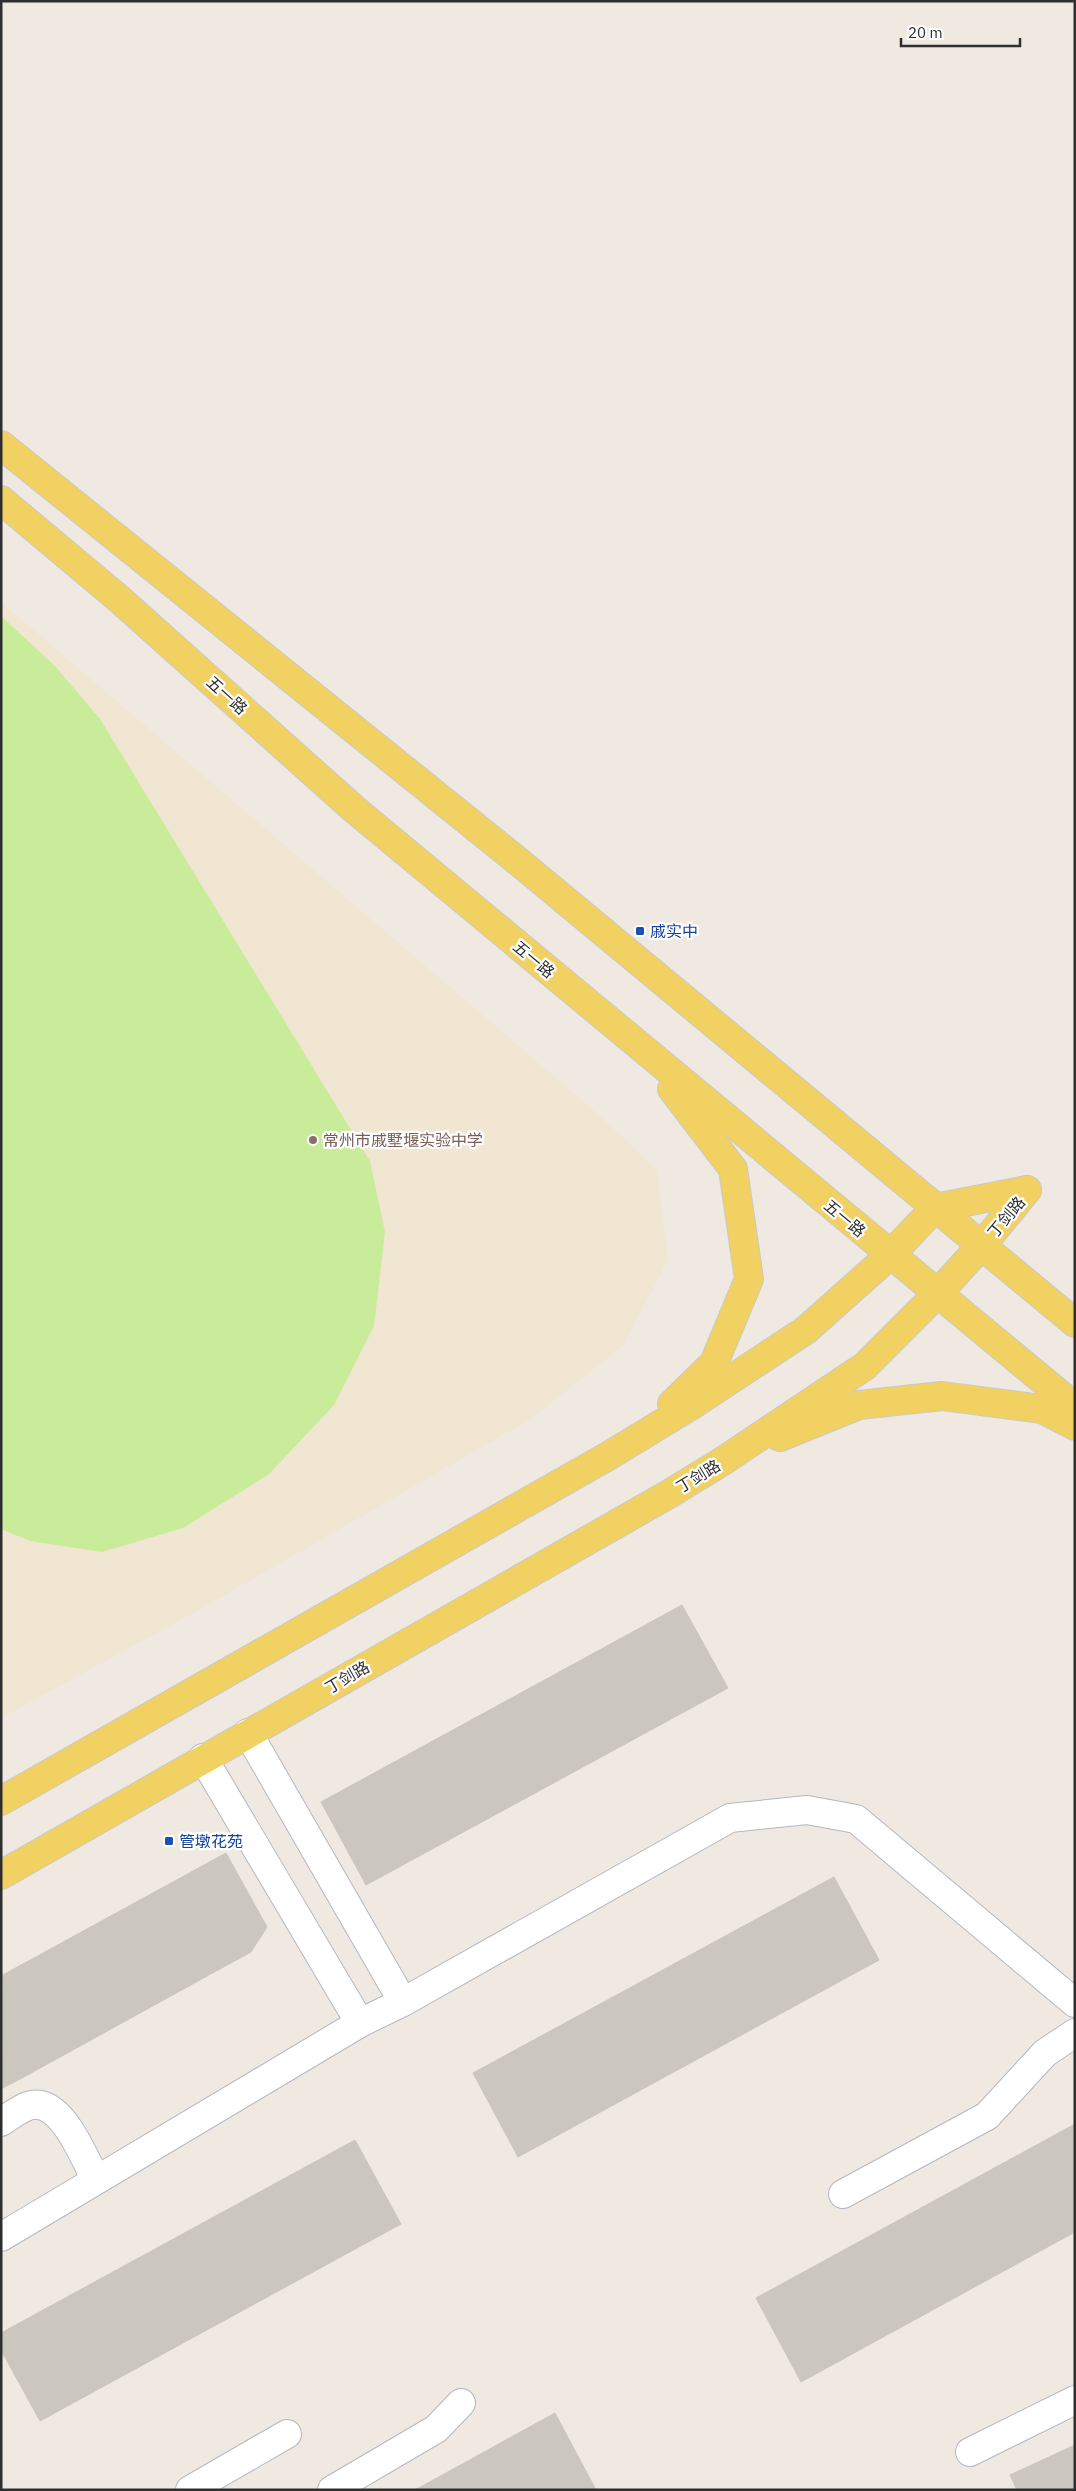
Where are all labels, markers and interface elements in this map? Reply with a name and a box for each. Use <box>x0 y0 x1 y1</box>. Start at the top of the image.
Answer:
scale bar <box>901 15 1020 47</box>
text: 20 m <box>908 23 943 42</box>
street label: 五一路 <box>202 672 252 718</box>
place label: 戚实中 <box>650 921 698 941</box>
marker: 戚实中 <box>634 925 646 937</box>
street label: 五一路 <box>509 936 559 982</box>
place label: 常州市戚墅堰实验中学 <box>323 1130 483 1150</box>
marker: 常州市戚墅堰实验中学 <box>307 1134 319 1146</box>
street label: 丁剑路 <box>983 1192 1029 1242</box>
street label: 五一路 <box>820 1195 870 1241</box>
street label: 丁剑路 <box>672 1455 724 1497</box>
street label: 丁剑路 <box>321 1656 373 1698</box>
place label: 管墩花苑 <box>179 1831 243 1851</box>
marker: 管墩花苑 <box>163 1835 175 1847</box>

